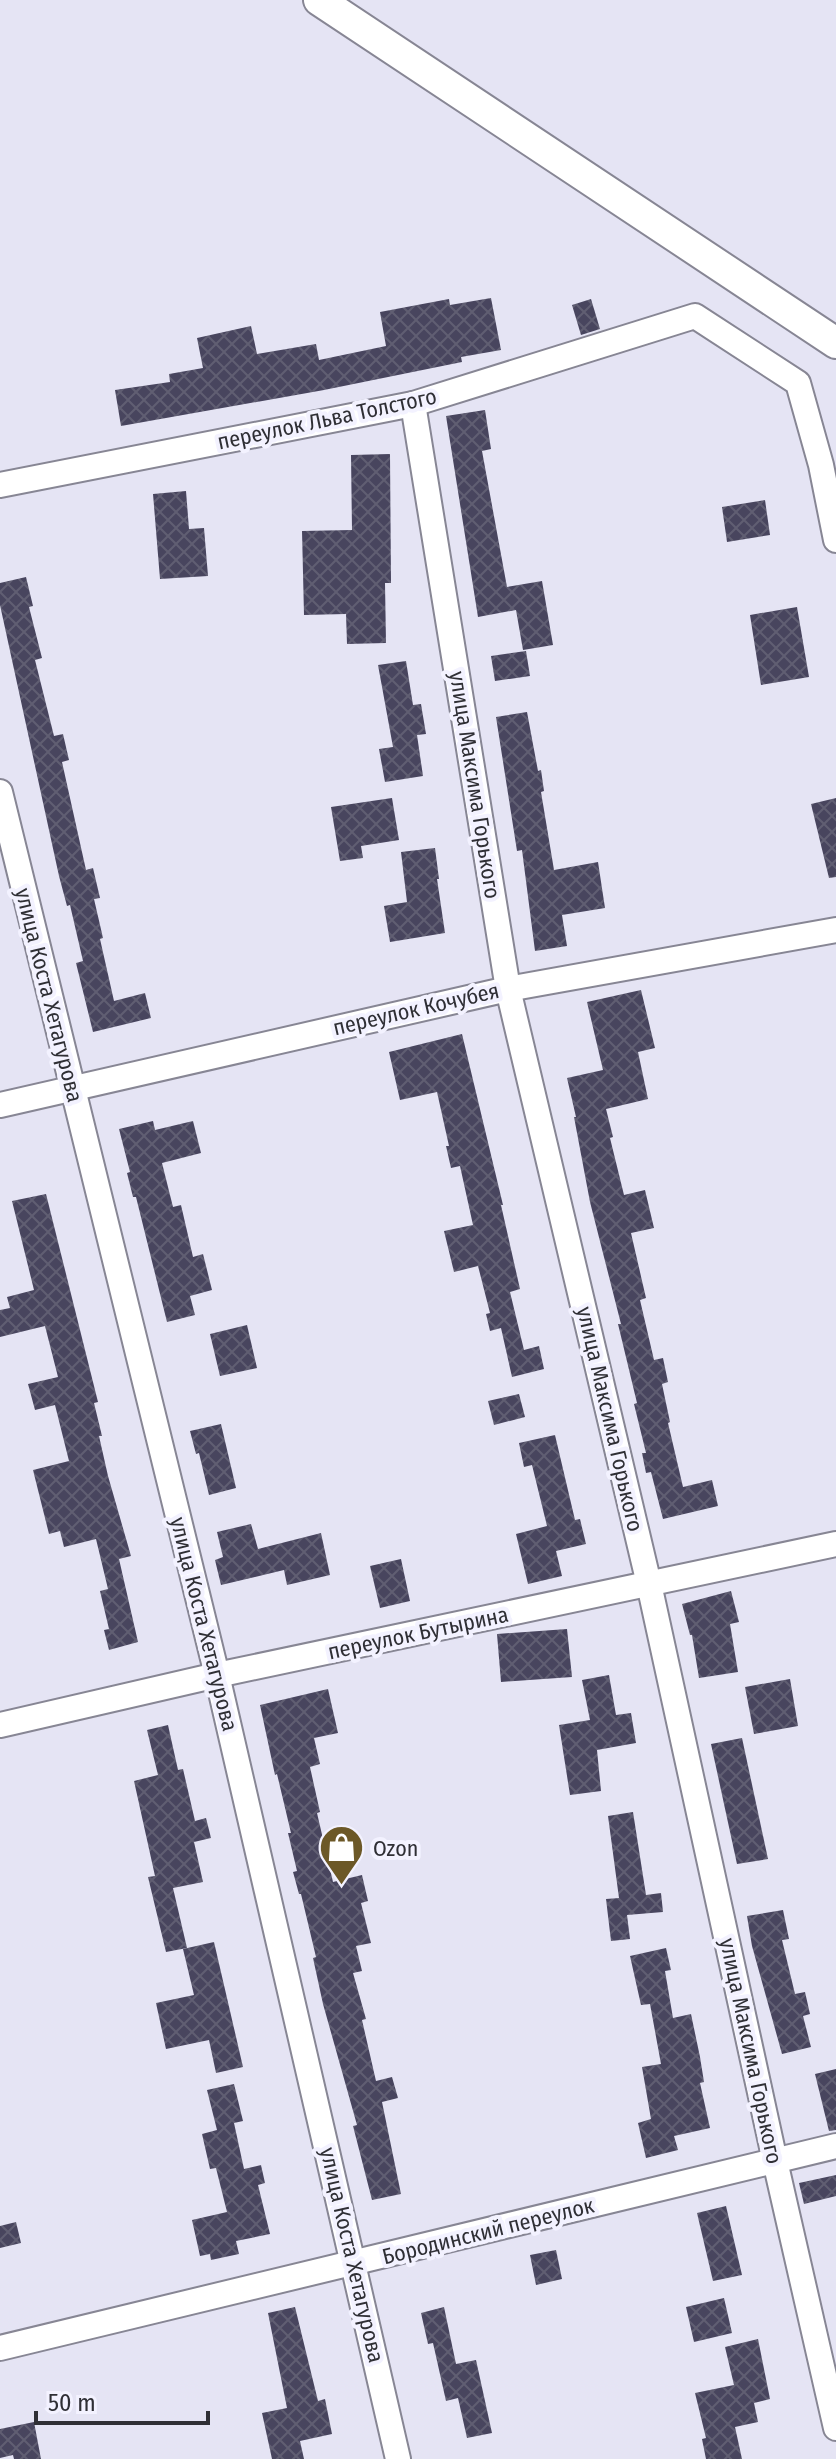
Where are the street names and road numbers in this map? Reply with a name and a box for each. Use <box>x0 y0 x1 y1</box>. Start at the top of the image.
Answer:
street label: переулок Льва Толстого <box>215 383 439 455</box>
street label: улица Максима Горького <box>444 669 506 901</box>
street label: улица Коста Хетагурова <box>9 885 89 1105</box>
street label: переулок Кочубея <box>330 977 502 1041</box>
street label: улица Максима Горького <box>571 1304 649 1534</box>
street label: улица Коста Хетагурова <box>164 1514 244 1734</box>
street label: переулок Бутырина <box>325 1601 511 1665</box>
street label: улица Максима Горького <box>714 1936 788 2166</box>
street label: улица Коста Хетагурова <box>314 2145 390 2365</box>
street label: Бородинский переулок <box>379 2191 597 2270</box>

